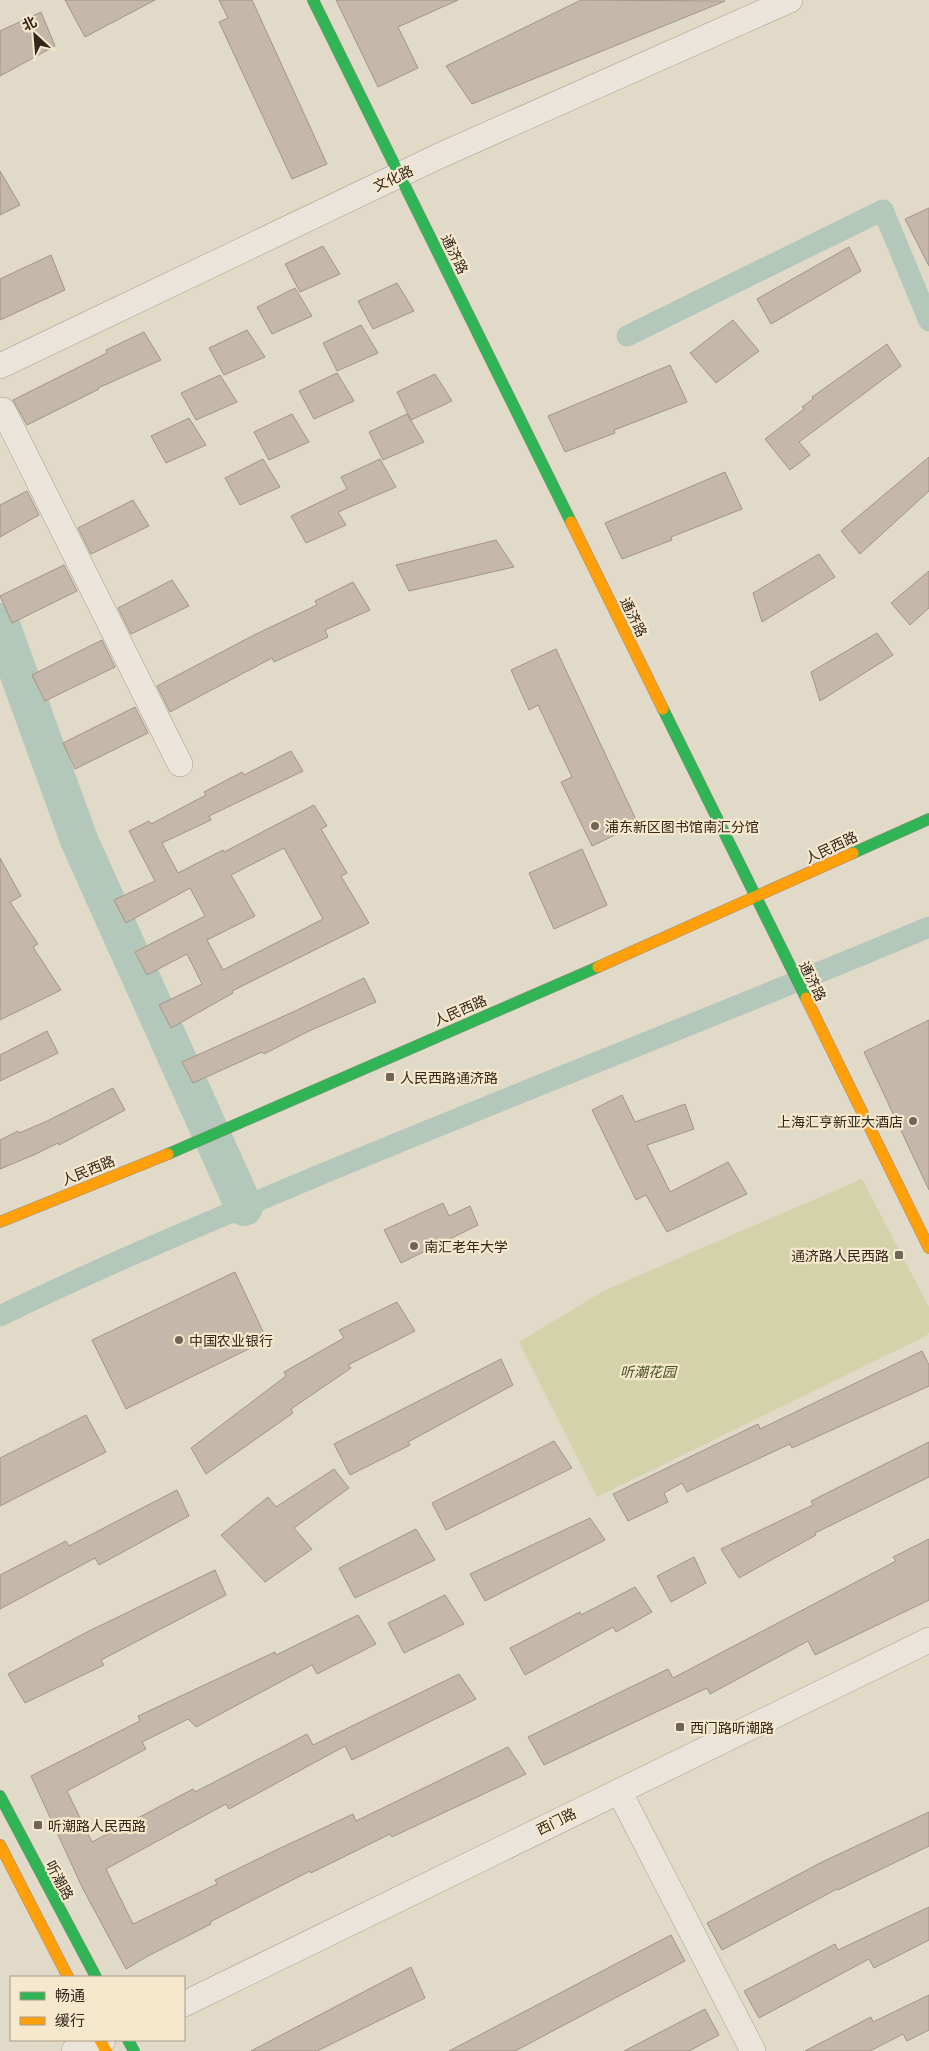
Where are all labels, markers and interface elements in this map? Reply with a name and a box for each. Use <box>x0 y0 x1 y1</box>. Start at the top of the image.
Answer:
north arrow <box>10 10 60 60</box>
text: 北 <box>19 11 40 34</box>
street label: 文化路 <box>370 161 416 195</box>
street label: 通济路 <box>437 231 473 277</box>
street label: 通济路 <box>616 594 652 640</box>
place label: 浦东新区图书馆南汇分馆 <box>605 817 759 836</box>
marker: 浦东新区图书馆南汇分馆 <box>589 820 601 832</box>
street label: 人民西路 <box>802 827 860 867</box>
street label: 通济路 <box>795 958 831 1004</box>
street label: 人民西路 <box>431 990 489 1030</box>
place label: 人民西路通济路 <box>400 1068 498 1087</box>
marker: 人民西路通济路 <box>384 1071 396 1083</box>
place label: 上海汇亨新亚大酒店 <box>777 1112 903 1131</box>
marker: 上海汇亨新亚大酒店 <box>907 1115 919 1127</box>
street label: 人民西路 <box>58 1151 118 1189</box>
place label: 南汇老年大学 <box>424 1237 508 1256</box>
marker: 南汇老年大学 <box>408 1240 420 1252</box>
place label: 通济路人民西路 <box>791 1246 889 1265</box>
marker: 通济路人民西路 <box>893 1249 905 1261</box>
place label: 中国农业银行 <box>189 1331 273 1350</box>
marker: 中国农业银行 <box>173 1334 185 1346</box>
park label: 听潮花园 <box>620 1362 678 1381</box>
place label: 西门路听潮路 <box>690 1718 774 1737</box>
marker: 西门路听潮路 <box>674 1721 686 1733</box>
street label: 西门路 <box>533 1803 579 1839</box>
place label: 听潮路人民西路 <box>48 1816 146 1835</box>
marker: 听潮路人民西路 <box>32 1819 44 1831</box>
street label: 听潮路 <box>42 1857 78 1903</box>
legend <box>10 1976 185 2041</box>
text: 畅通 <box>55 1985 85 2005</box>
text: 缓行 <box>55 2010 85 2030</box>

